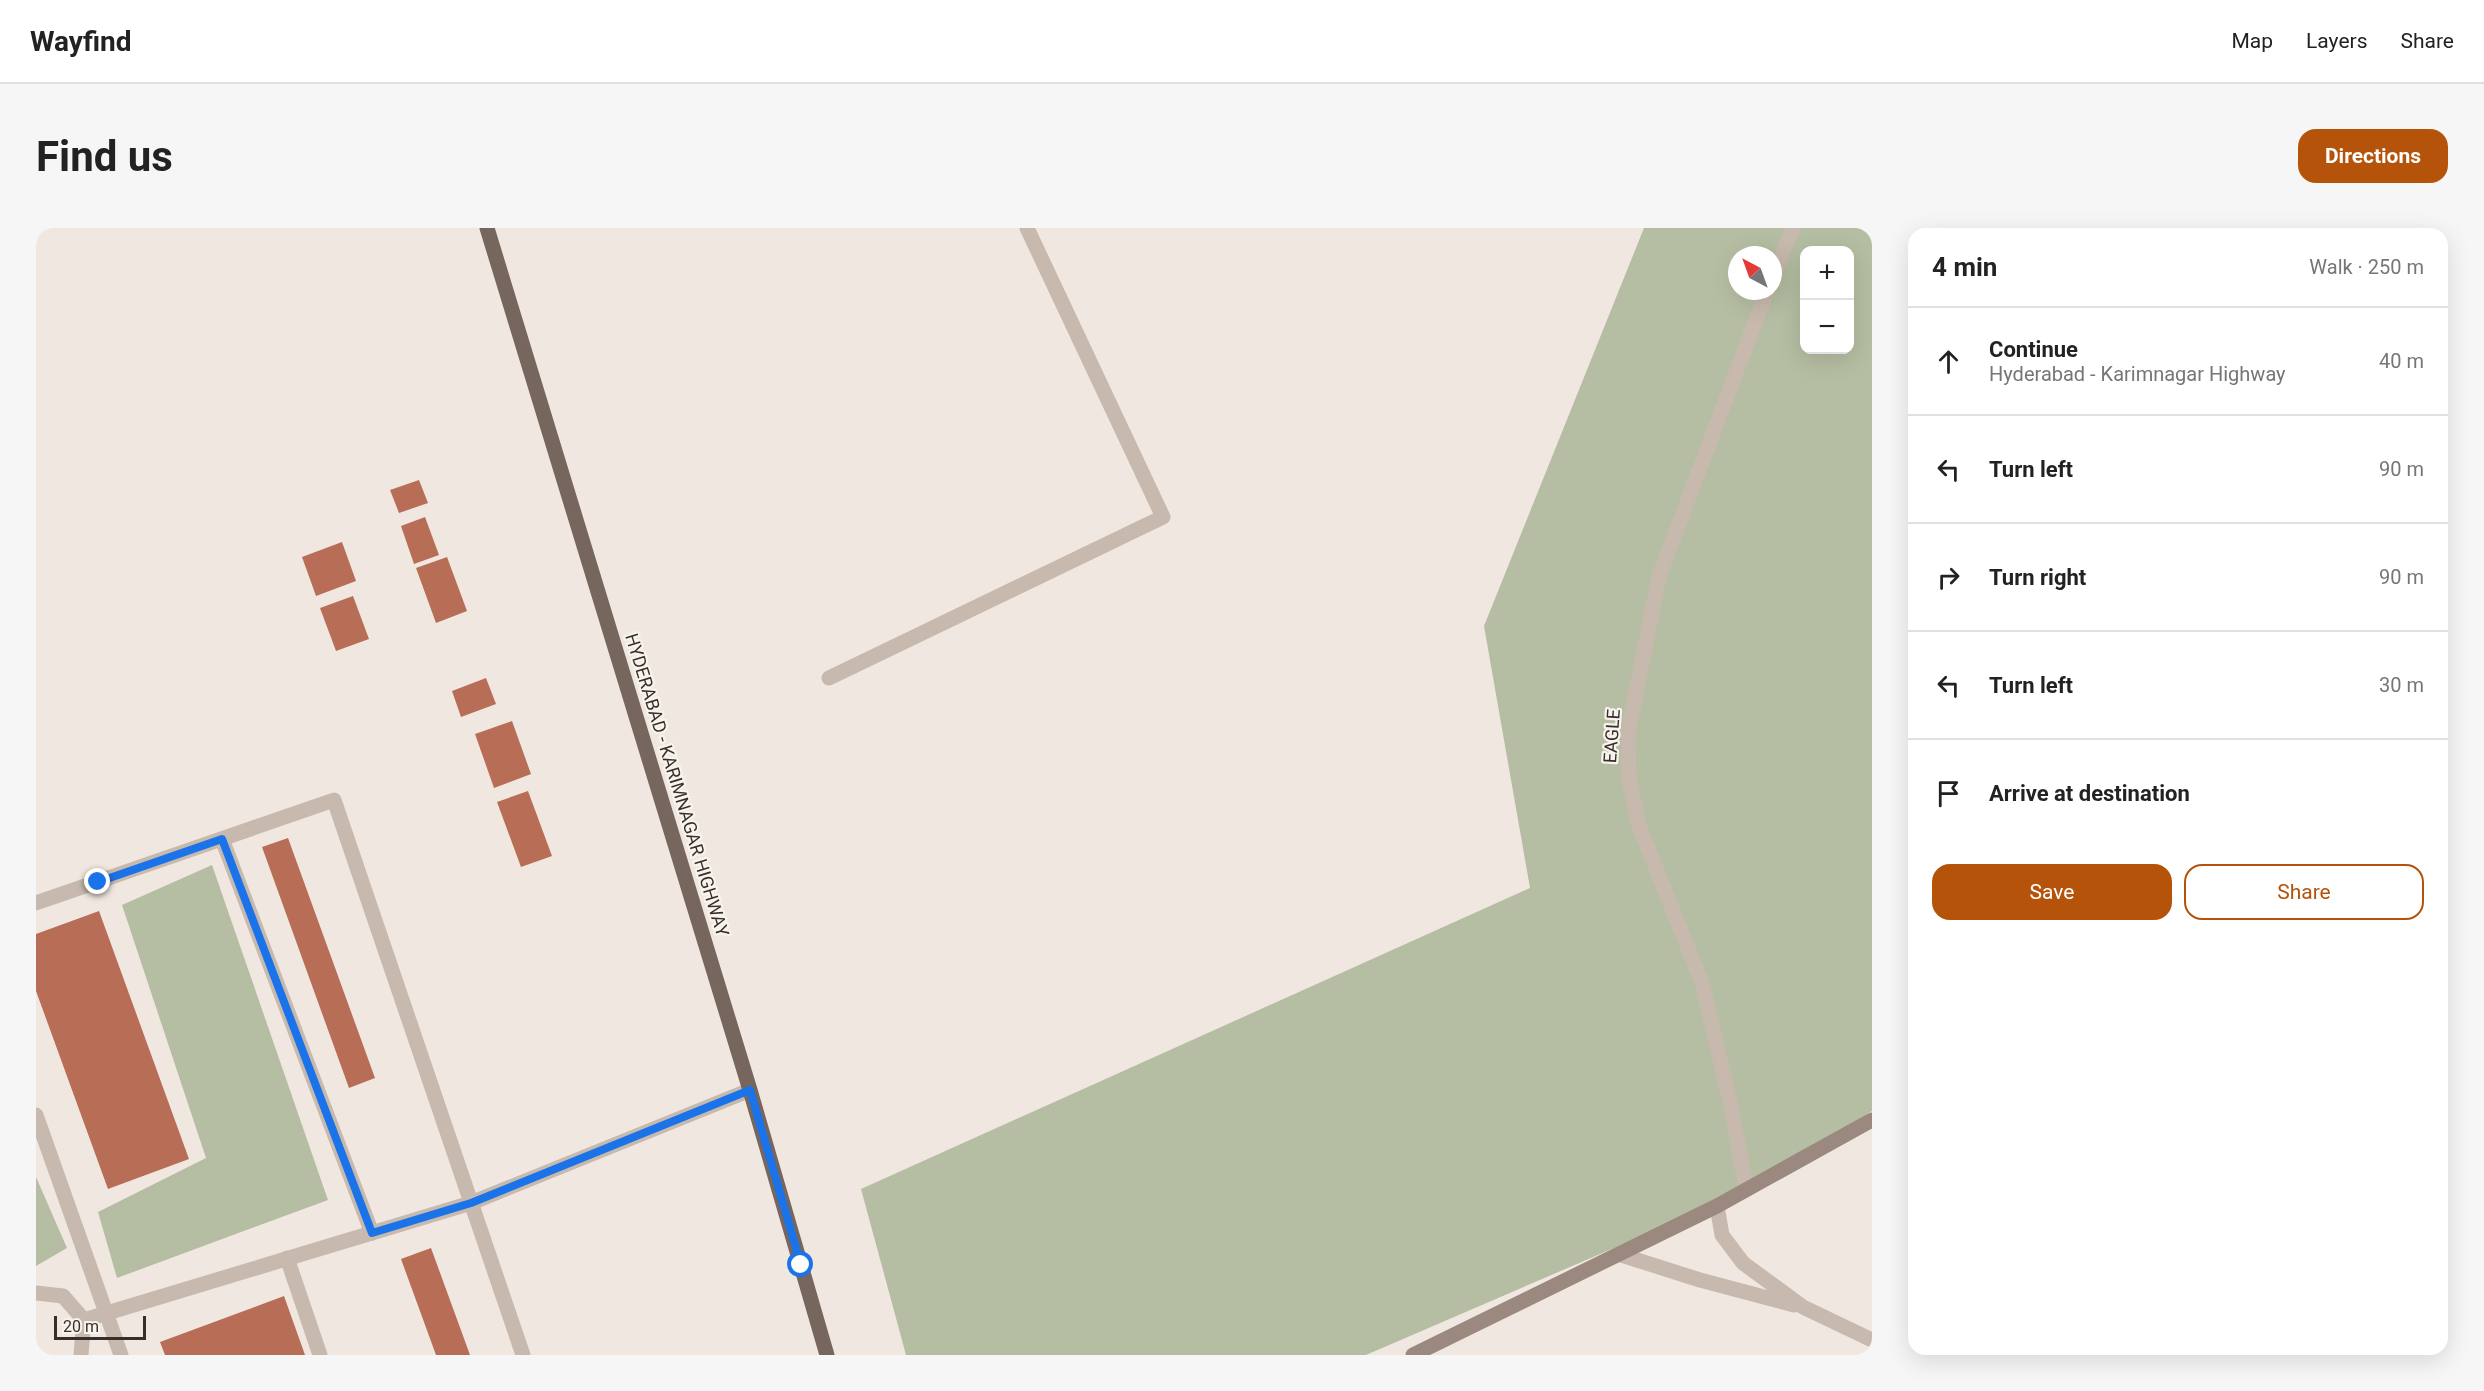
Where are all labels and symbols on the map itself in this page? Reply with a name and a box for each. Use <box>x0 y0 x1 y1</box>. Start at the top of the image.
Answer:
north arrow <box>1728 246 1782 300</box>
street label: HYDERABAD - KARIMNAGAR HIGHWAY <box>621 631 734 939</box>
street label: EAGLE <box>1599 708 1624 764</box>
route end <box>84 868 110 894</box>
route start <box>787 1251 813 1277</box>
scale bar <box>54 1313 146 1340</box>

